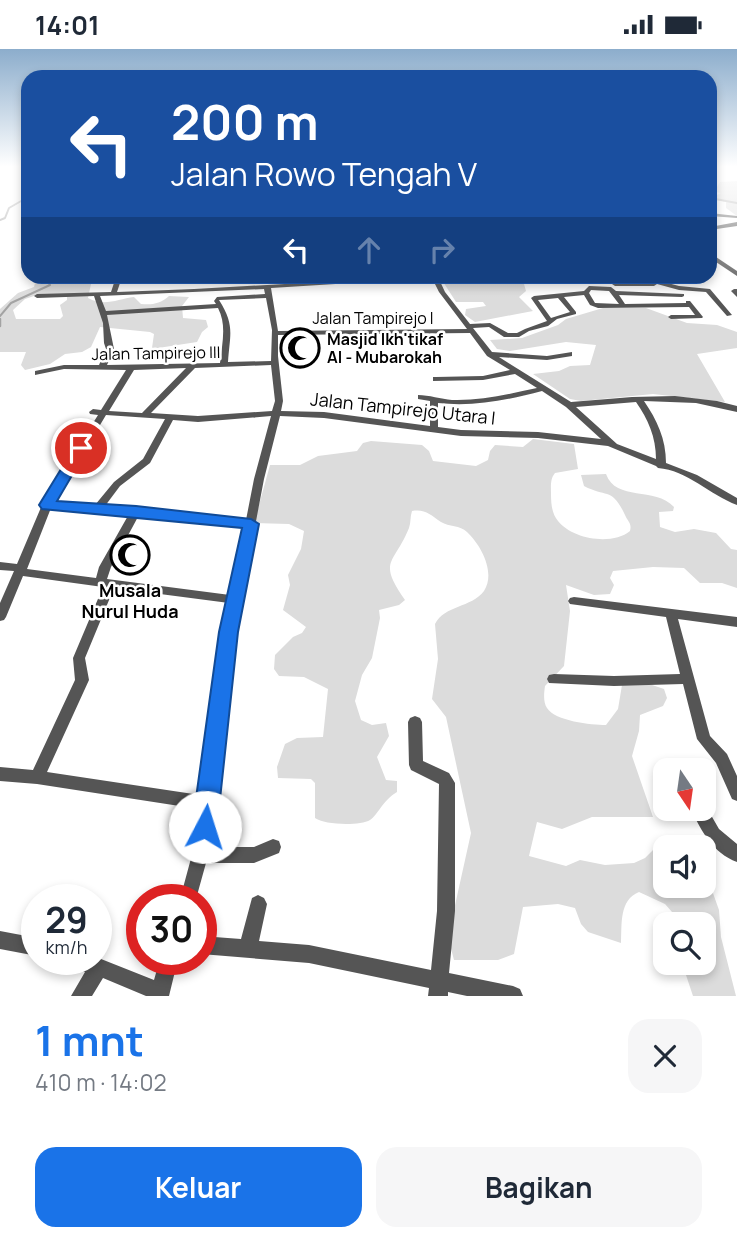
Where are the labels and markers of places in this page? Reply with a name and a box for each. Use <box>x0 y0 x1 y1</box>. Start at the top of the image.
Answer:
mosque icon: Masjid Ikh'tikaf Al - Mubarokah <box>279 327 321 369</box>
place label: Masjid Ikh'tikaf Al - Mubarokah <box>327 328 443 368</box>
pin <box>51 418 111 478</box>
mosque icon: Musala Nurul Huda <box>109 534 151 576</box>
place label: Musala Nurul Huda <box>82 578 179 623</box>

